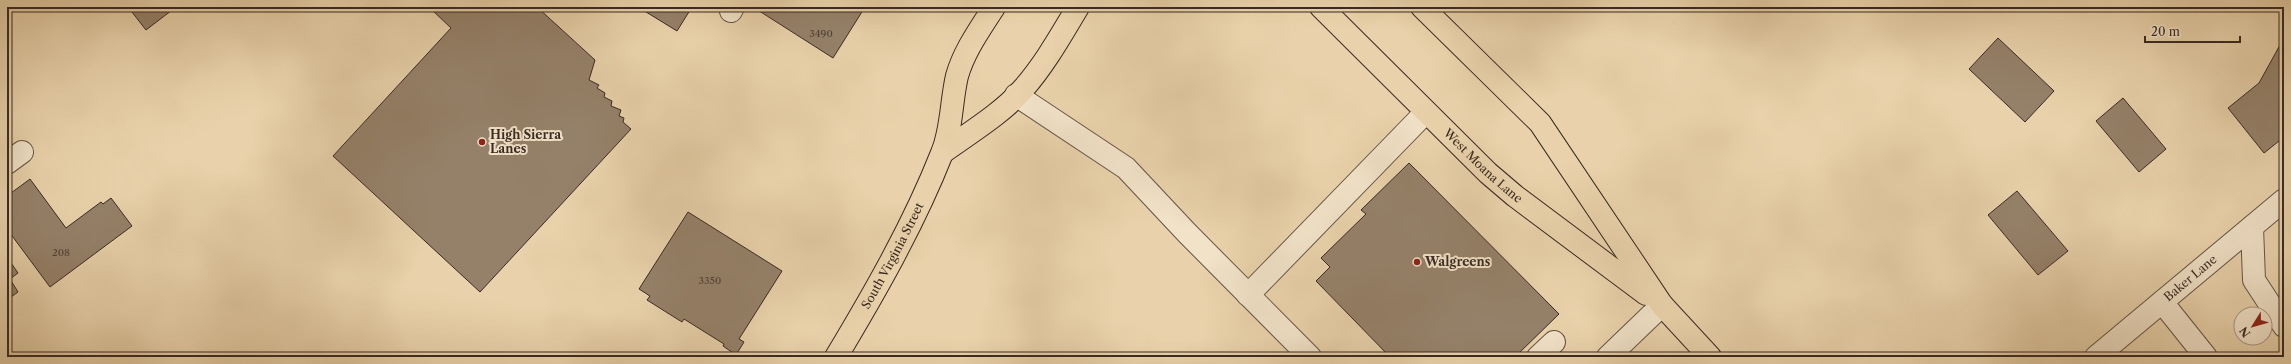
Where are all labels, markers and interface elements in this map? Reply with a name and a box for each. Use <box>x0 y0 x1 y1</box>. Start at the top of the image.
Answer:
scale bar <box>2145 18 2240 44</box>
text: 20 m <box>2151 24 2180 39</box>
house number: 3490 <box>809 27 833 40</box>
street label: West Moana Lane <box>1440 125 1526 206</box>
place label: High Sierra Lanes <box>490 127 562 156</box>
marker: High Sierra Lanes <box>477 137 487 147</box>
street label: South Virginia Street <box>858 199 927 312</box>
house number: 208 <box>52 246 70 259</box>
street label: Baker Lane <box>2161 251 2220 304</box>
place label: Walgreens <box>1424 254 1491 269</box>
marker: Walgreens <box>1412 257 1422 267</box>
house number: 3350 <box>699 274 721 287</box>
north arrow <box>2233 306 2273 346</box>
text: N <box>2236 324 2253 340</box>

